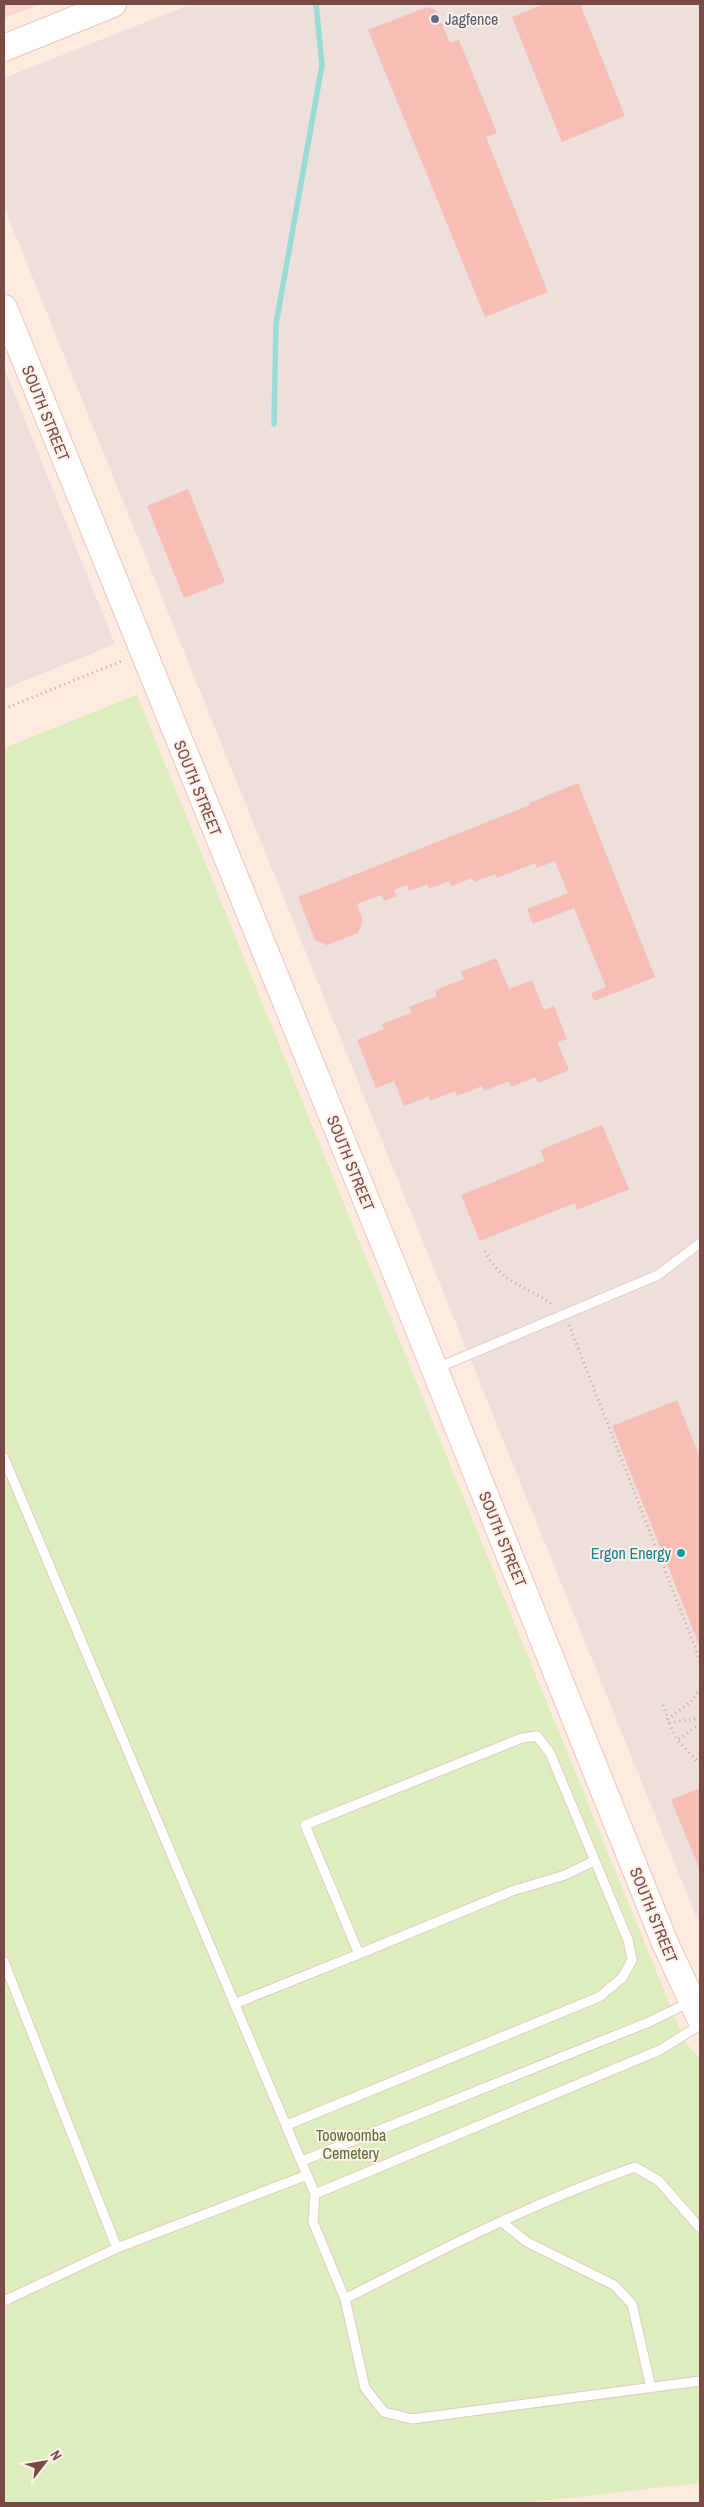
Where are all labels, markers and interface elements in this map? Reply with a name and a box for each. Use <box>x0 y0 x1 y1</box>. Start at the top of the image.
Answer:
place label: Jagfence <box>445 8 498 30</box>
marker: Jagfence <box>429 13 441 25</box>
street label: SOUTH STREET <box>17 362 75 464</box>
street label: SOUTH STREET <box>169 737 227 839</box>
street label: SOUTH STREET <box>322 1112 380 1214</box>
street label: SOUTH STREET <box>474 1488 532 1590</box>
place label: Ergon Energy <box>591 1542 671 1564</box>
marker: Ergon Energy <box>675 1547 687 1559</box>
street label: SOUTH STREET <box>625 1864 683 1966</box>
park label: Toowoomba Cemetery <box>316 2124 387 2164</box>
north arrow <box>20 2437 70 2487</box>
text: N <box>46 2447 66 2463</box>

